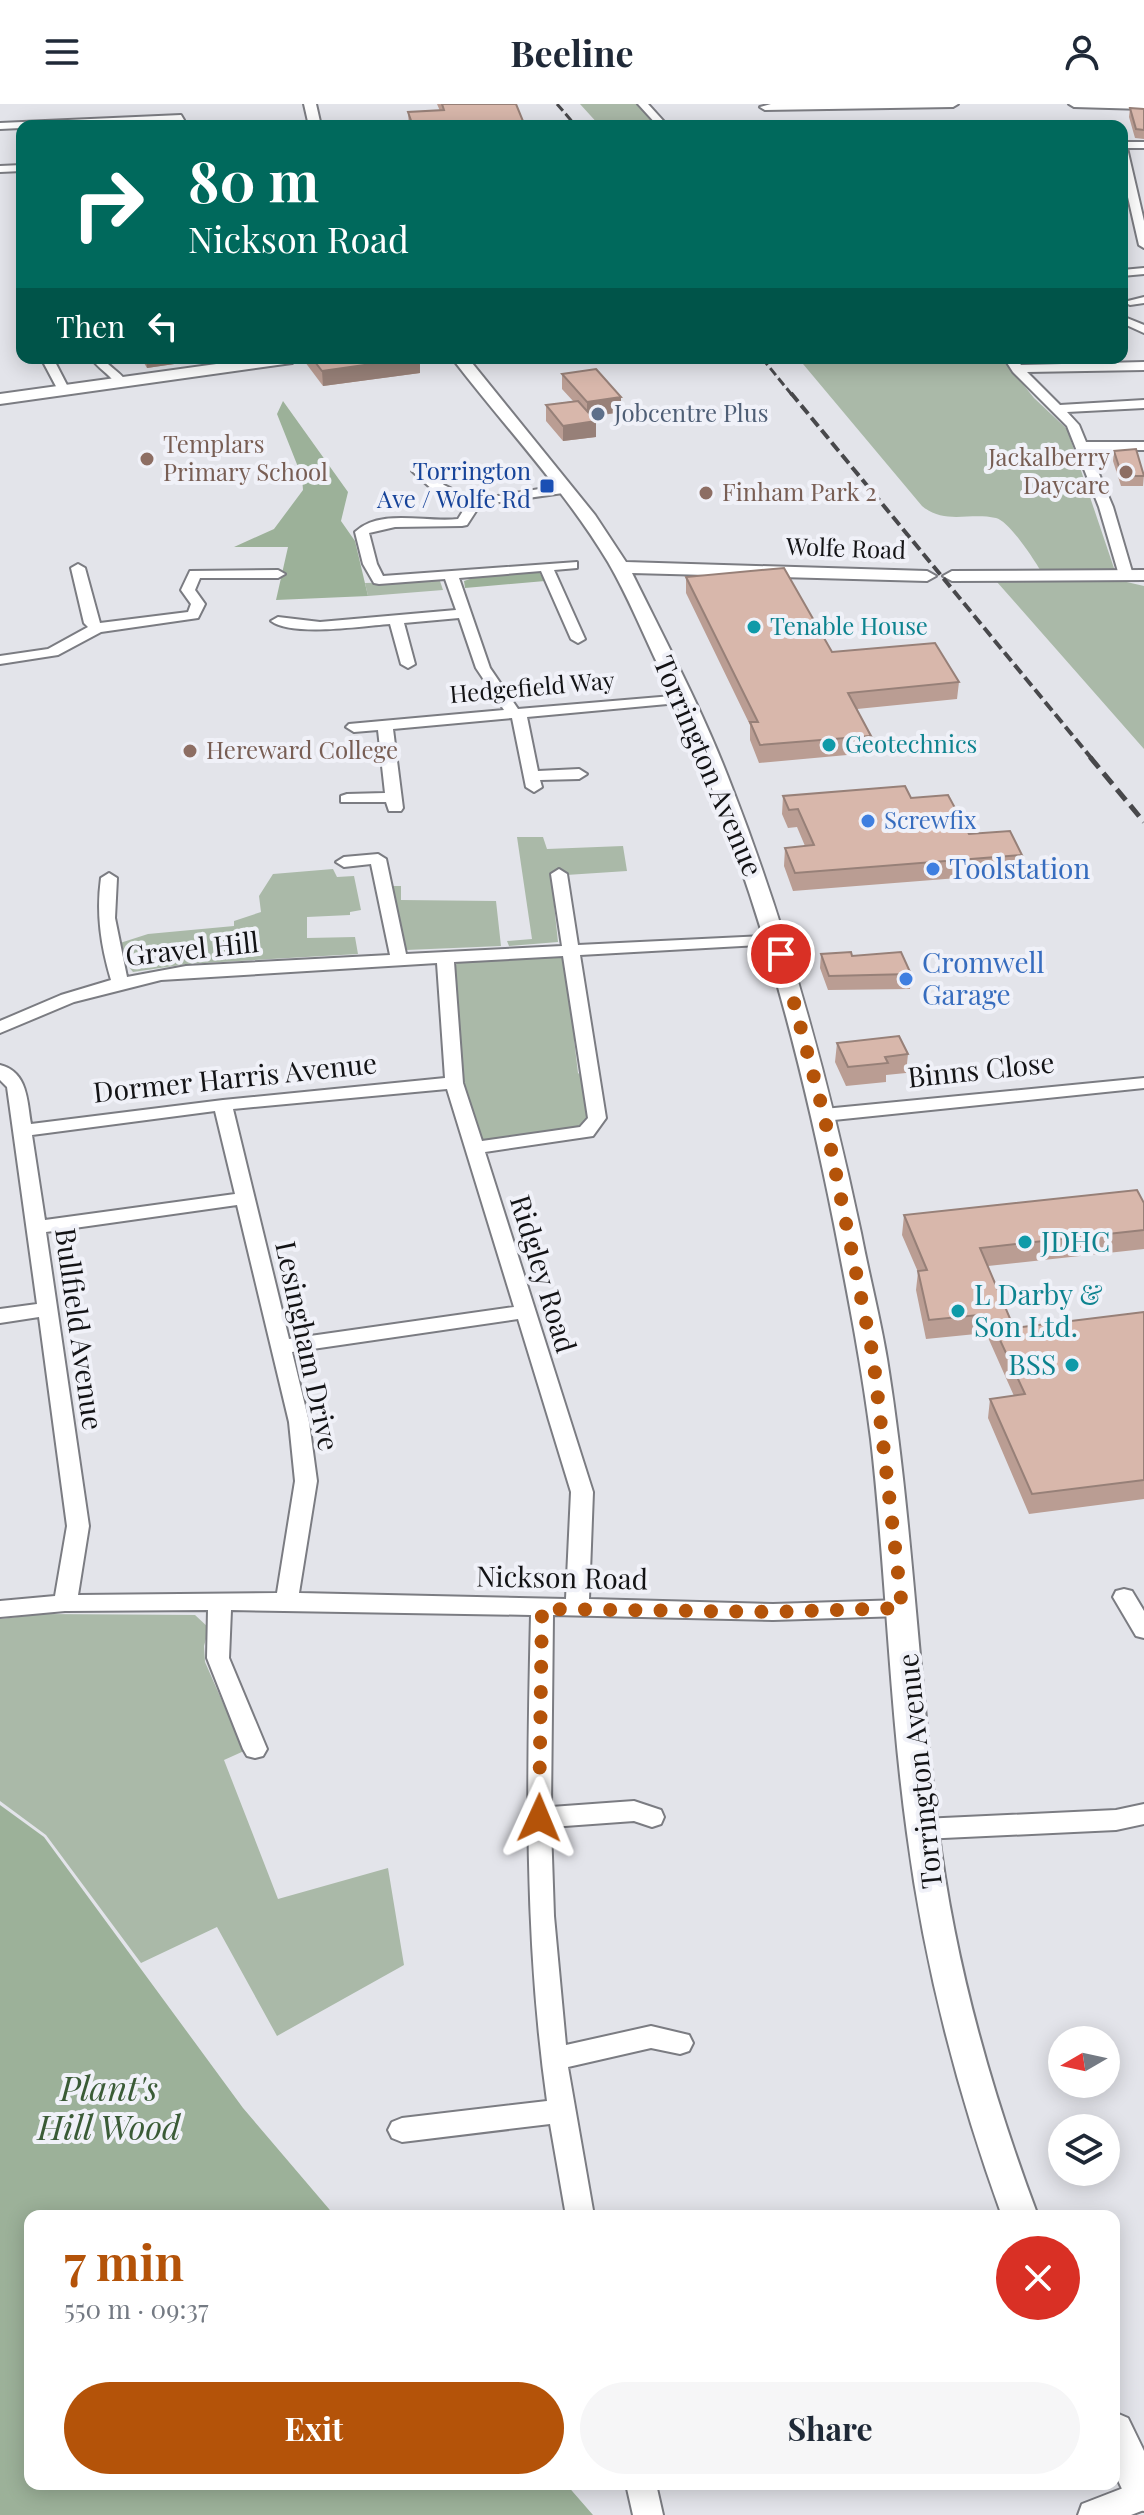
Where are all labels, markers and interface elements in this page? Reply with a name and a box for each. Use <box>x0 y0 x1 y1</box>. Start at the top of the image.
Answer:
text: Beeline <box>510 28 634 76</box>
icon: menu <box>40 30 84 74</box>
icon: person <box>1060 30 1104 74</box>
text: 80 m <box>188 142 319 217</box>
icon: right <box>56 152 160 256</box>
text: Nickson Road <box>188 214 409 262</box>
icon: left <box>141 304 185 348</box>
text: Then <box>56 306 125 346</box>
place label: Jobcentre Plus <box>613 396 768 428</box>
marker: Jobcentre Plus <box>589 405 607 423</box>
place label: Templars Primary School <box>163 427 328 487</box>
place label: Jackalberry Daycare <box>987 440 1110 500</box>
marker: Templars Primary School <box>138 450 156 468</box>
place label: Torrington Ave / Wolfe Rd <box>376 454 531 514</box>
marker: Jackalberry Daycare <box>1117 463 1135 481</box>
place label: Finham Park 2 <box>722 475 877 507</box>
marker: Torrington Ave / Wolfe Rd <box>538 477 556 495</box>
marker: Finham Park 2 <box>697 484 715 502</box>
street label: Wolfe Road <box>784 529 907 565</box>
place label: Tenable House <box>770 609 928 641</box>
marker: Tenable House <box>745 618 763 636</box>
street label: Torrington Avenue <box>646 649 773 881</box>
street label: Hedgefield Way <box>448 663 616 709</box>
place label: Geotechnics <box>845 727 977 759</box>
place label: Hereward College <box>206 733 398 765</box>
marker: Geotechnics <box>820 736 838 754</box>
marker: Hereward College <box>181 742 199 760</box>
place label: Screwfix <box>884 803 977 835</box>
marker: Screwfix <box>859 812 877 830</box>
place label: Toolstation <box>949 849 1090 886</box>
marker: Toolstation <box>924 860 942 878</box>
pin <box>747 920 815 988</box>
street label: Gravel Hill <box>123 922 260 973</box>
icon: arrive <box>759 932 803 976</box>
place label: Cromwell Garage <box>922 943 1045 1012</box>
marker: Cromwell Garage <box>897 970 915 988</box>
street label: Binns Close <box>906 1042 1056 1095</box>
street label: Dormer Harris Avenue <box>91 1043 378 1110</box>
street label: Ridgley Road <box>503 1190 586 1357</box>
place label: JDHC <box>1040 1222 1110 1259</box>
street label: Bullfield Avenue <box>48 1225 113 1432</box>
marker: JDHC <box>1016 1233 1034 1251</box>
street label: Lesingham Drive <box>268 1238 349 1454</box>
place label: L Darby & Son Ltd. <box>974 1275 1103 1344</box>
marker: L Darby & Son Ltd. <box>949 1302 967 1320</box>
place label: BSS <box>1008 1345 1056 1382</box>
marker: BSS <box>1063 1356 1081 1374</box>
street label: Nickson Road <box>476 1557 648 1596</box>
street label: Torrington Avenue <box>888 1652 949 1891</box>
position arrow <box>497 1776 581 1860</box>
north arrow <box>1048 2026 1120 2098</box>
map controls <box>1048 2026 1120 2186</box>
park label: Plant's Hill Wood <box>36 2064 182 2149</box>
button: layers <box>1048 2114 1120 2186</box>
text: 7 min <box>64 2229 184 2293</box>
button: close <box>996 2236 1080 2320</box>
text: 550 m · 09:37 <box>64 2291 209 2326</box>
button: Exit <box>64 2382 564 2474</box>
button: Share <box>580 2382 1080 2474</box>

